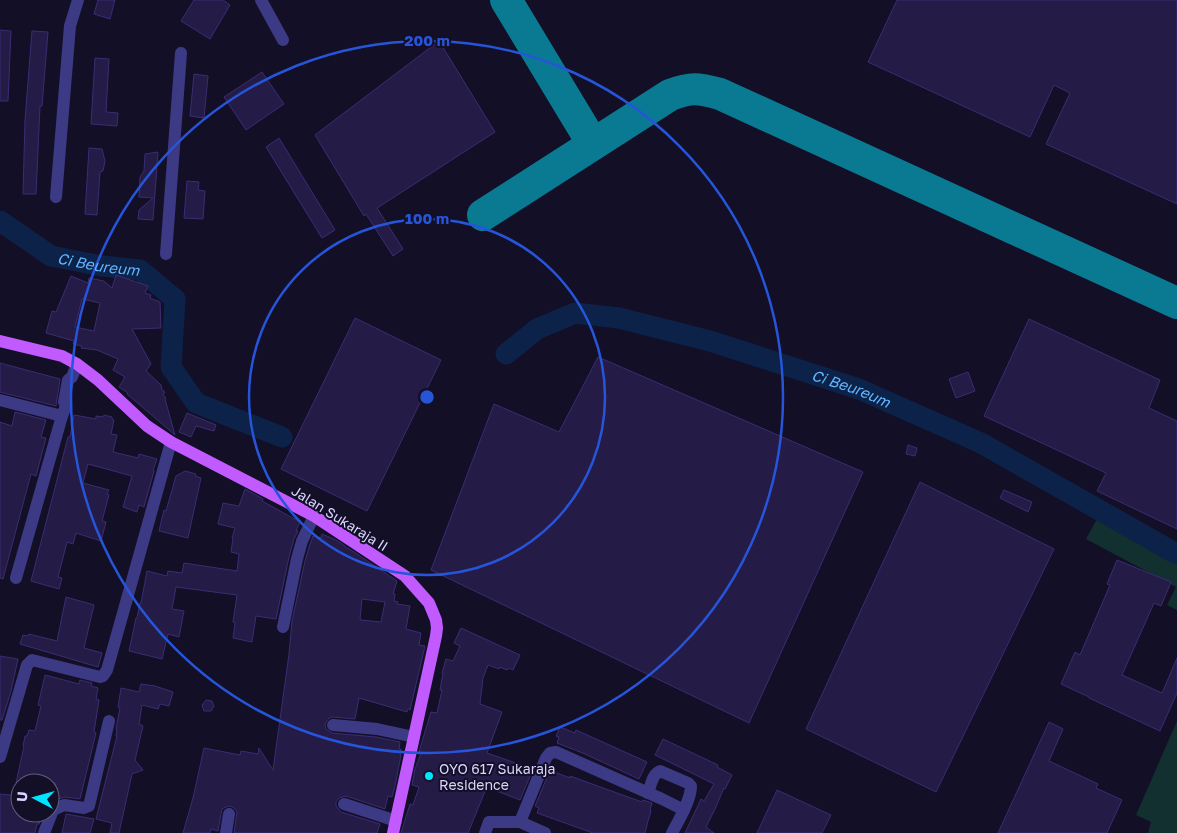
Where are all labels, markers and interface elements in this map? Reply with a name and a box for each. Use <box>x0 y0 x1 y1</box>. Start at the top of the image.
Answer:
text: 200 m <box>404 31 450 49</box>
text: 100 m <box>405 209 449 227</box>
water label: Ci Beureum <box>56 248 141 279</box>
water label: Ci Beureum <box>810 365 894 411</box>
centre of rings <box>418 388 436 406</box>
street label: Jalan Sukaraja II <box>289 482 391 554</box>
place label: OYO 617 Sukaraja Residence <box>439 760 556 793</box>
marker: OYO 617 Sukaraja Residence <box>423 770 435 782</box>
north arrow <box>10 773 60 823</box>
text: U <box>13 791 31 803</box>

